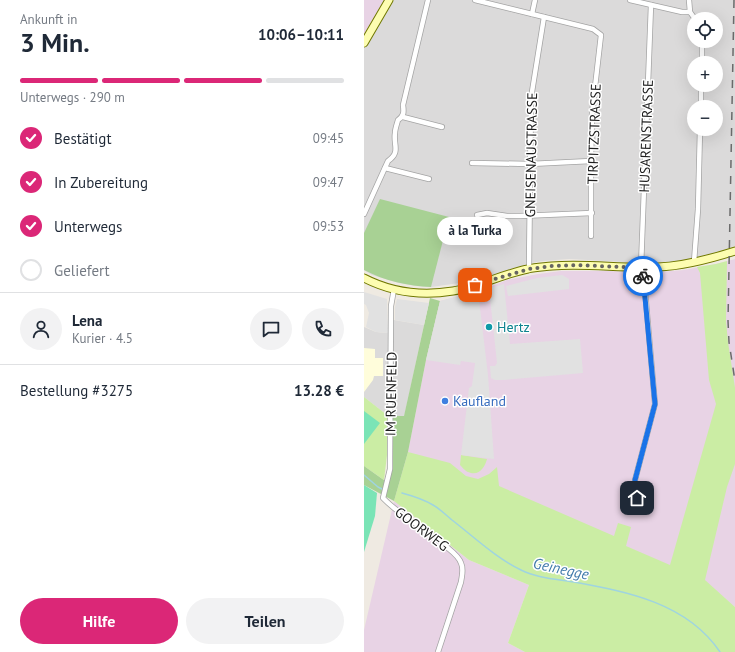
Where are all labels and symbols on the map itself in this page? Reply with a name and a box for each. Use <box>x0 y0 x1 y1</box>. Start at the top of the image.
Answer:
street label: HUSARENSTRASSE <box>635 79 657 193</box>
street label: TIRPITZSTRASSE <box>583 83 605 185</box>
street label: GNEISENAUSTRASSE <box>521 92 541 218</box>
callout: à la Turka <box>437 217 513 245</box>
courier <box>623 256 663 296</box>
pin <box>458 268 492 302</box>
place label: Hertz <box>497 318 530 336</box>
marker: Hertz <box>484 322 494 332</box>
street label: IM RUENFELD <box>381 352 401 436</box>
place label: Kaufland <box>453 392 506 410</box>
marker: Kaufland <box>440 396 450 406</box>
pin <box>620 481 654 515</box>
street label: GOORWEG <box>391 503 453 555</box>
water label: Geinegge <box>532 553 591 584</box>

